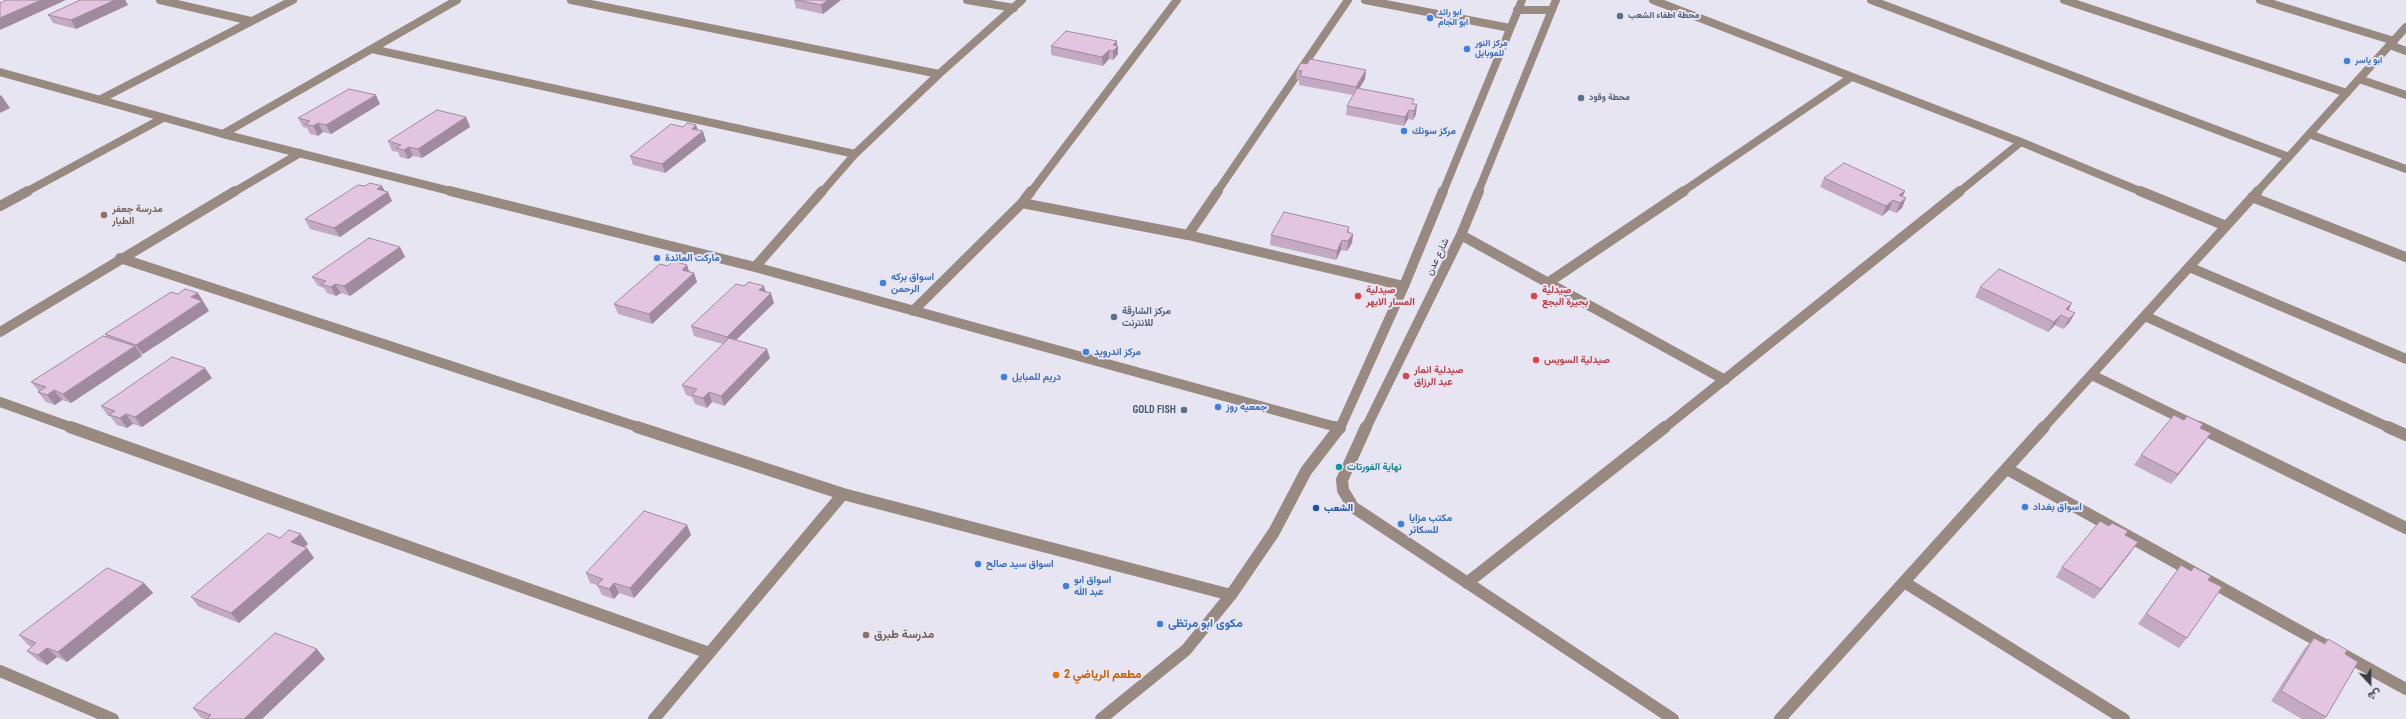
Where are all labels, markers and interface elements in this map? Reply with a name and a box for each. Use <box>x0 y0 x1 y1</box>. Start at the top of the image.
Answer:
place label: ابو رائد ابو الجام <box>1438 8 1468 29</box>
marker: محطة اطفاء الشعب <box>1615 11 1625 21</box>
place label: محطة اطفاء الشعب <box>1628 11 1699 21</box>
marker: ابو رائد ابو الجام <box>1425 13 1435 23</box>
place label: مركز النور للموبايل <box>1475 39 1508 60</box>
marker: مركز النور للموبايل <box>1462 44 1472 54</box>
marker: ابو ياسر <box>2342 56 2352 66</box>
place label: ابو ياسر <box>2355 56 2382 66</box>
marker: محطة وقود <box>1576 93 1586 103</box>
place label: محطة وقود <box>1589 93 1630 103</box>
place label: مركز سونك <box>1412 125 1456 137</box>
marker: مركز سونك <box>1399 126 1409 136</box>
place label: مدرسة جعفر الطيار <box>112 203 163 226</box>
marker: مدرسة جعفر الطيار <box>99 210 109 220</box>
street label: شارع عدن <box>1424 237 1452 277</box>
place label: ماركت المائدة <box>665 252 720 264</box>
marker: ماركت المائدة <box>652 253 662 263</box>
place label: اسواق بركه الرحمن <box>891 271 934 294</box>
marker: اسواق بركه الرحمن <box>878 278 888 288</box>
place label: صيدلية المسار الابهر <box>1366 284 1415 308</box>
place label: صيدلية بحيرة البجع <box>1542 284 1588 308</box>
marker: صيدلية المسار الابهر <box>1353 291 1363 301</box>
marker: صيدلية بحيرة البجع <box>1529 291 1539 301</box>
place label: مركز الشارقة للانترنت <box>1122 305 1171 328</box>
marker: مركز الشارقة للانترنت <box>1109 312 1119 322</box>
place label: مركز اندرويد <box>1094 346 1141 358</box>
marker: مركز اندرويد <box>1081 347 1091 357</box>
place label: صيدلية السويس <box>1544 354 1610 366</box>
marker: صيدلية السويس <box>1531 355 1541 365</box>
place label: صيدلية انمار عبد الرزاق <box>1414 364 1463 388</box>
place label: دريم للمبايل <box>1012 371 1061 383</box>
marker: صيدلية انمار عبد الرزاق <box>1401 371 1411 381</box>
marker: دريم للمبايل <box>999 372 1009 382</box>
place label: جمعيه روز <box>1226 401 1267 413</box>
marker: جمعيه روز <box>1213 402 1223 412</box>
place label: GOLD FISH <box>1132 404 1176 416</box>
marker: GOLD FISH <box>1179 405 1189 415</box>
place label: نهاية الفورتات <box>1347 461 1402 473</box>
marker: نهاية الفورتات <box>1334 462 1344 472</box>
place label: اسواق بغداد <box>2033 501 2082 513</box>
place label: الشعب <box>1324 502 1353 514</box>
marker: اسواق بغداد <box>2020 502 2030 512</box>
marker: الشعب <box>1311 503 1321 513</box>
place label: مكتب مزايا للسكائر <box>1409 512 1452 536</box>
marker: مكتب مزايا للسكائر <box>1396 519 1406 529</box>
place label: اسواق سيد صالح <box>986 558 1054 570</box>
marker: اسواق سيد صالح <box>973 559 983 569</box>
place label: اسواق ابو عبد الله <box>1074 574 1111 598</box>
marker: اسواق ابو عبد الله <box>1061 581 1071 591</box>
place label: مكوى ابو مرتظى <box>1168 617 1243 631</box>
marker: مكوى ابو مرتظى <box>1155 619 1165 629</box>
place label: مدرسة طبرق <box>874 628 934 642</box>
marker: مدرسة طبرق <box>861 630 871 640</box>
north arrow <box>2350 663 2390 703</box>
place label: مطعم الرياضي 2 <box>1064 668 1141 682</box>
marker: مطعم الرياضي 2 <box>1051 670 1061 680</box>
text: ش <box>2366 686 2383 703</box>

